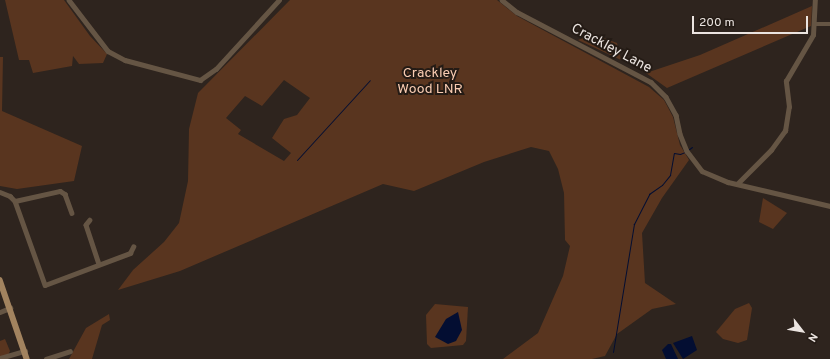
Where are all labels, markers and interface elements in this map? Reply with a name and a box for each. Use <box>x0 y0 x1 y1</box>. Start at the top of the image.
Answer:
scale bar <box>694 8 810 34</box>
text: 200 m <box>699 15 735 31</box>
street label: Crackley Lane <box>568 21 654 77</box>
park label: Crackley Wood LNR <box>397 66 463 98</box>
north arrow <box>782 311 822 351</box>
text: N <box>804 330 820 344</box>

